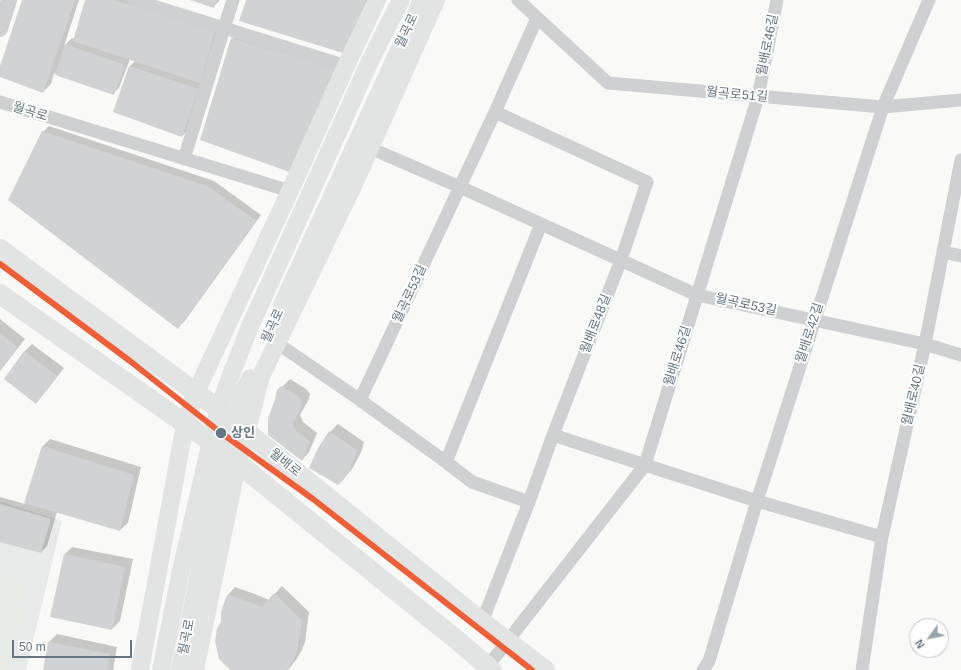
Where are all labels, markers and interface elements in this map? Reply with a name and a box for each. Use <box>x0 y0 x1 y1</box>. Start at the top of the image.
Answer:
street label: 월곡로 <box>392 11 422 51</box>
street label: 월배로46길 <box>754 13 782 77</box>
street label: 월곡로51길 <box>705 85 769 105</box>
street label: 월곡로 <box>11 99 49 125</box>
street label: 월곡로53길 <box>390 262 430 326</box>
street label: 월곡로53길 <box>714 291 778 319</box>
street label: 월배로48길 <box>578 292 614 356</box>
street label: 월배로42길 <box>793 301 827 365</box>
street label: 월곡로 <box>259 306 287 346</box>
street label: 월배로46길 <box>661 324 695 388</box>
street label: 월배로40길 <box>899 363 929 427</box>
place label: 상인 <box>231 425 255 441</box>
marker: 상인 <box>214 426 228 440</box>
street label: 월배로 <box>266 446 304 480</box>
street label: 월곡로 <box>176 618 198 656</box>
north arrow <box>909 618 949 658</box>
scale bar <box>14 632 134 658</box>
text: N <box>913 637 927 651</box>
text: 50 m <box>19 640 46 654</box>

